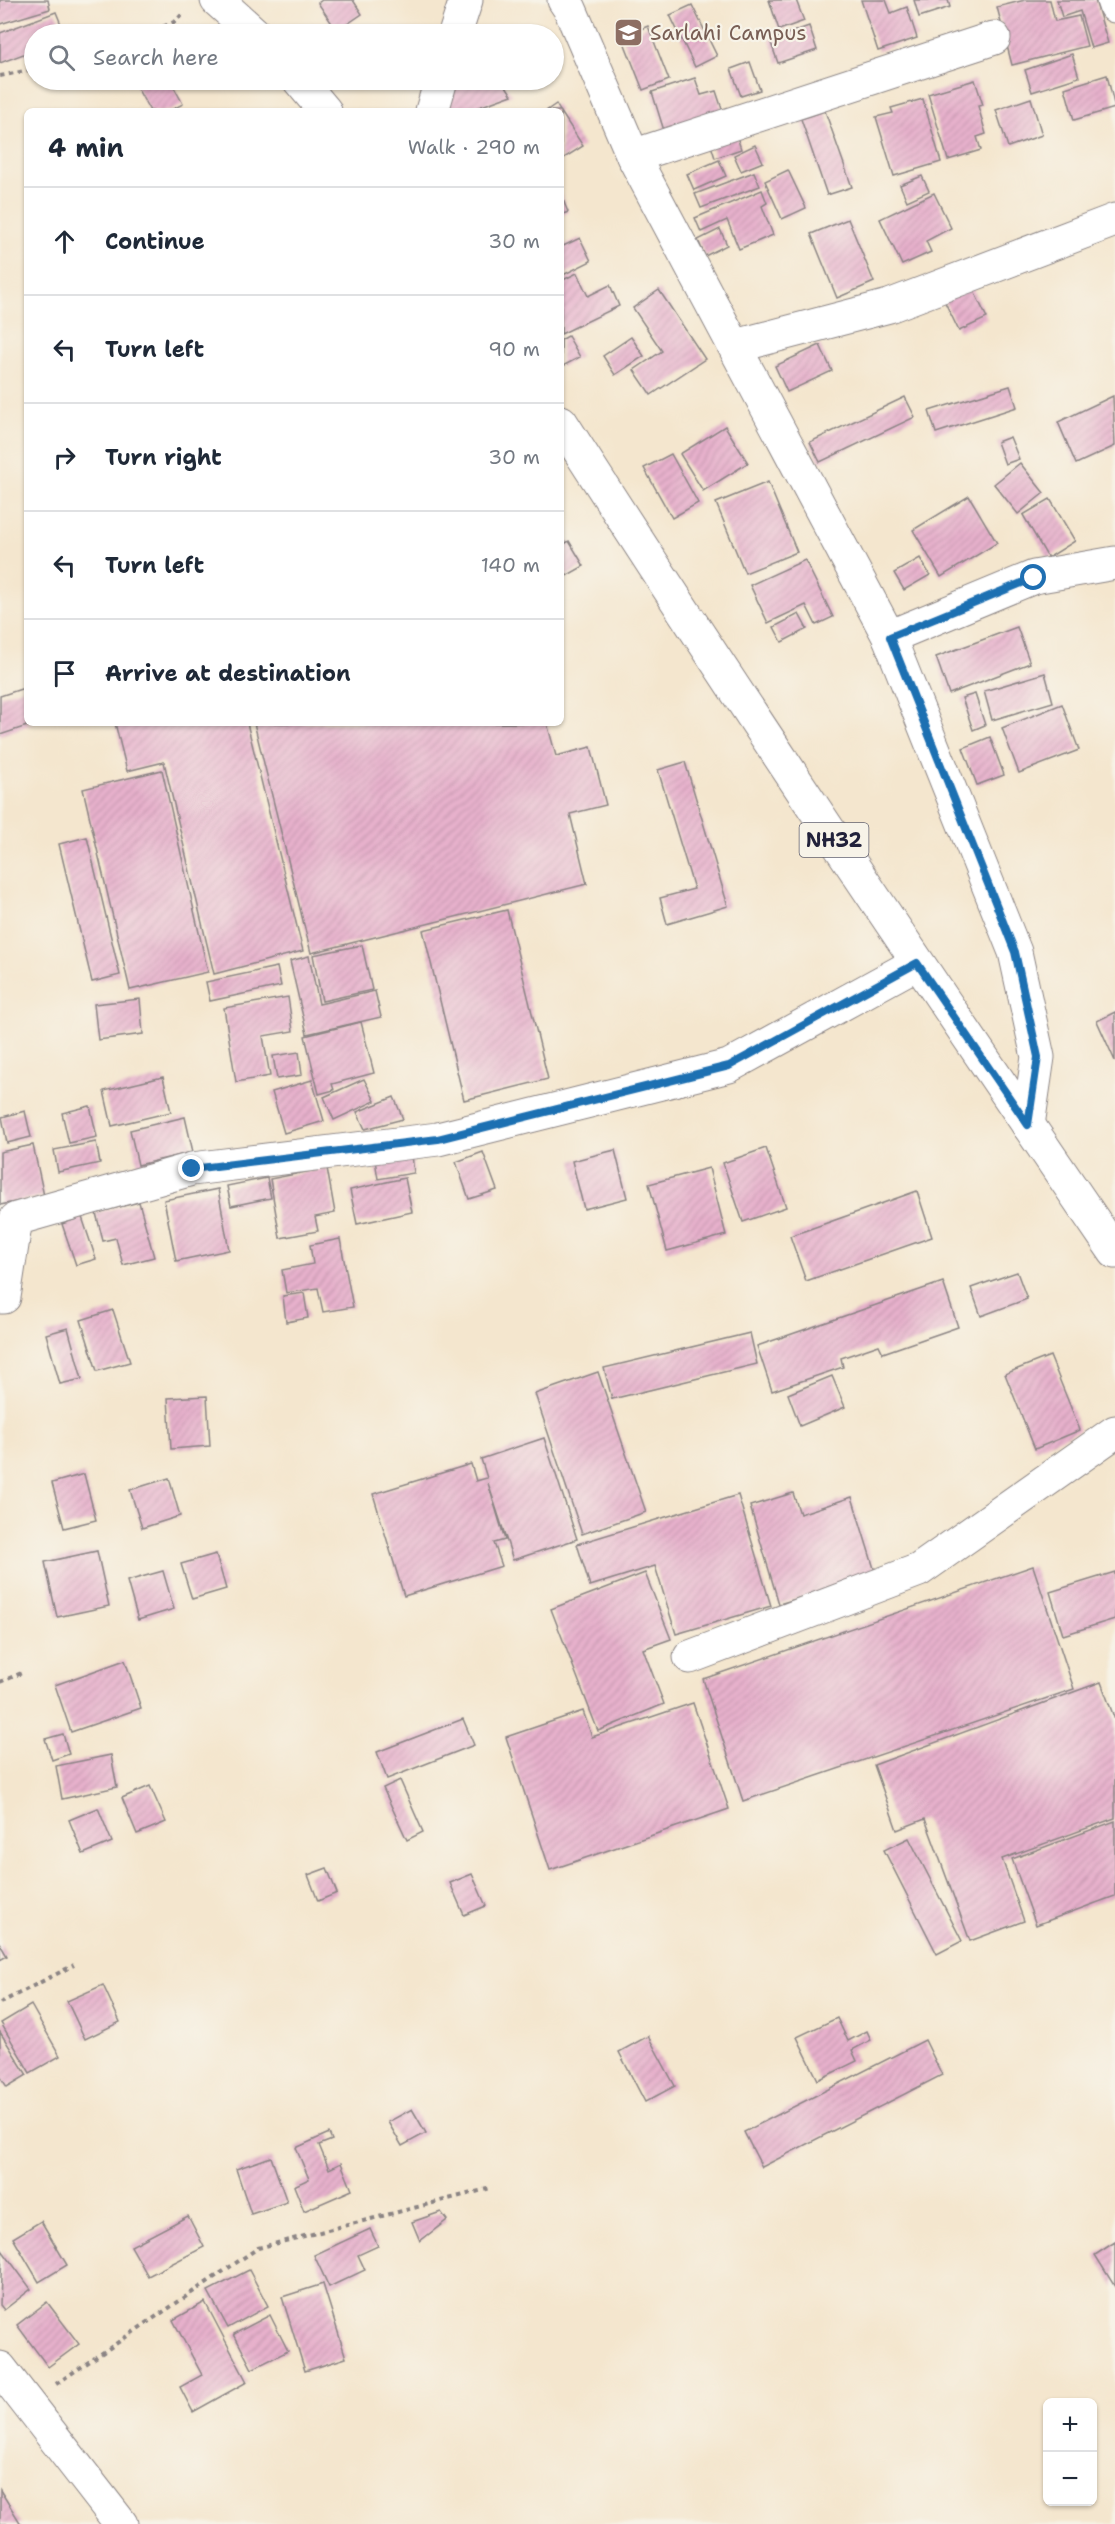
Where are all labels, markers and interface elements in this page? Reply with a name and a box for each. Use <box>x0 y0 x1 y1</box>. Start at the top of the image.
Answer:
school or university icon: Sarlahi Campus <box>613 17 645 49</box>
place label: Sarlahi Campus <box>650 19 807 47</box>
search box <box>24 24 564 90</box>
icon: search <box>45 41 78 74</box>
text: Search here <box>93 43 219 72</box>
text: 4 min <box>48 130 124 165</box>
text: Walk · 290 m <box>408 134 540 160</box>
icon: ahead <box>48 225 81 258</box>
text: Continue <box>105 227 205 256</box>
text: 30 m <box>488 228 540 254</box>
icon: left <box>48 333 81 366</box>
text: Turn left <box>105 335 204 364</box>
text: 90 m <box>488 336 540 362</box>
icon: right <box>48 441 81 474</box>
text: Turn right <box>105 443 222 472</box>
text: 30 m <box>488 444 540 470</box>
icon: left <box>48 549 81 582</box>
text: Turn left <box>105 551 204 580</box>
text: 140 m <box>481 552 540 578</box>
route start <box>1020 564 1046 590</box>
icon: arrive <box>48 657 81 690</box>
text: Arrive at destination <box>105 659 351 688</box>
road number: NH32 <box>800 823 868 857</box>
route end <box>178 1155 204 1181</box>
map controls <box>1043 2398 1097 2506</box>
button: + <box>1043 2398 1097 2452</box>
button: − <box>1043 2452 1097 2506</box>

